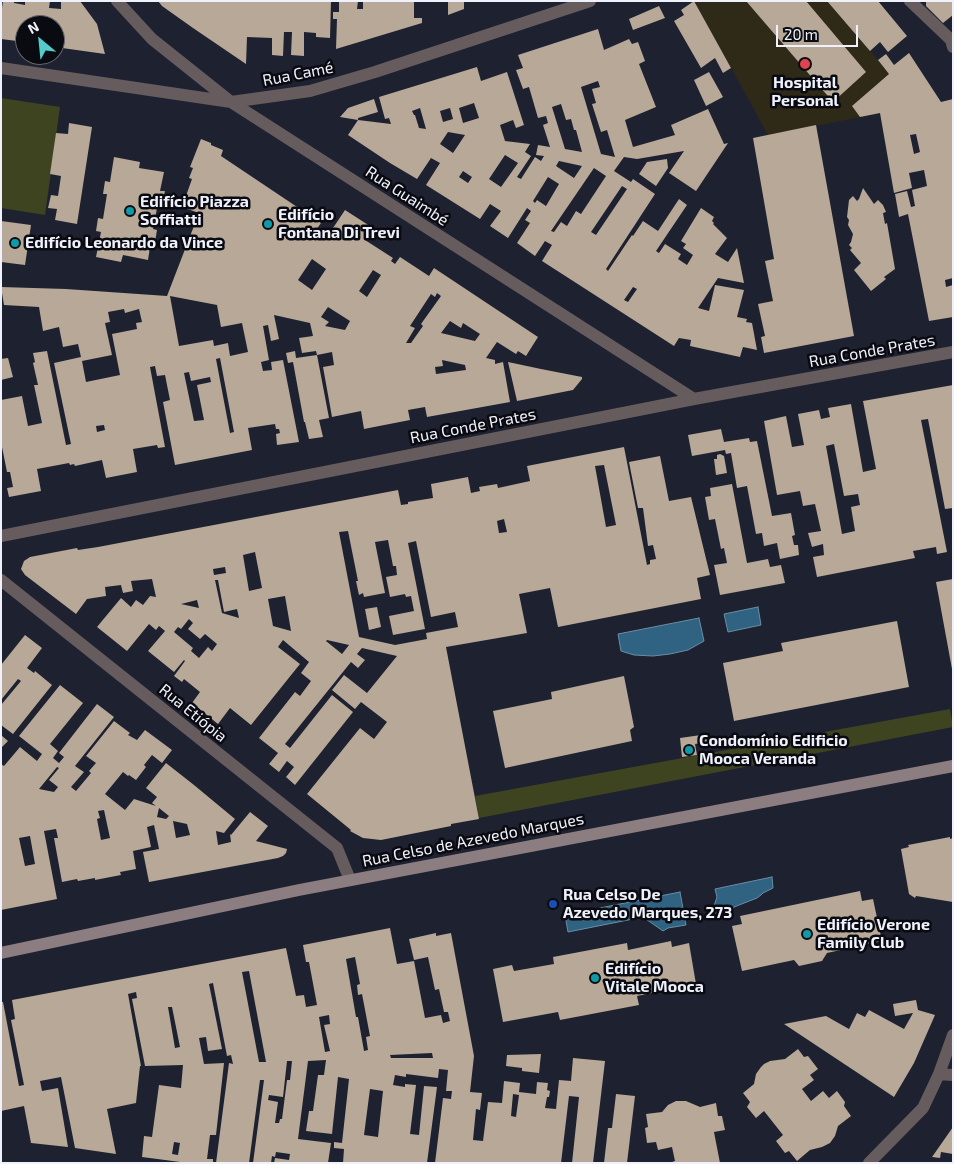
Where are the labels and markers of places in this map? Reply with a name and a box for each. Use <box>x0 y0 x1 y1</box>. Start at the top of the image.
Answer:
marker: Hospital Personal <box>798 57 812 71</box>
place label: Hospital Personal <box>771 73 839 111</box>
place label: Edifício Piazza Soffiatti <box>140 192 249 230</box>
marker: Edifício Piazza Soffiatti <box>124 205 136 217</box>
place label: Edifício Fontana Di Trevi <box>278 205 400 243</box>
marker: Edifício Fontana Di Trevi <box>262 218 274 230</box>
place label: Edifício Leonardo da Vince <box>25 233 223 253</box>
marker: Edifício Leonardo da Vince <box>9 237 21 249</box>
place label: Condomínio Edificio Mooca Veranda <box>699 731 848 769</box>
marker: Condomínio Edificio Mooca Veranda <box>683 744 695 756</box>
place label: Rua Celso De Azevedo Marques, 273 <box>563 885 732 923</box>
marker: Rua Celso De Azevedo Marques, 273 <box>547 898 559 910</box>
place label: Edifício Verone Family Club <box>817 915 930 953</box>
marker: Edifício Verone Family Club <box>801 928 813 940</box>
place label: Edifício Vitale Mooca <box>605 959 704 997</box>
marker: Edifício Vitale Mooca <box>589 972 601 984</box>

